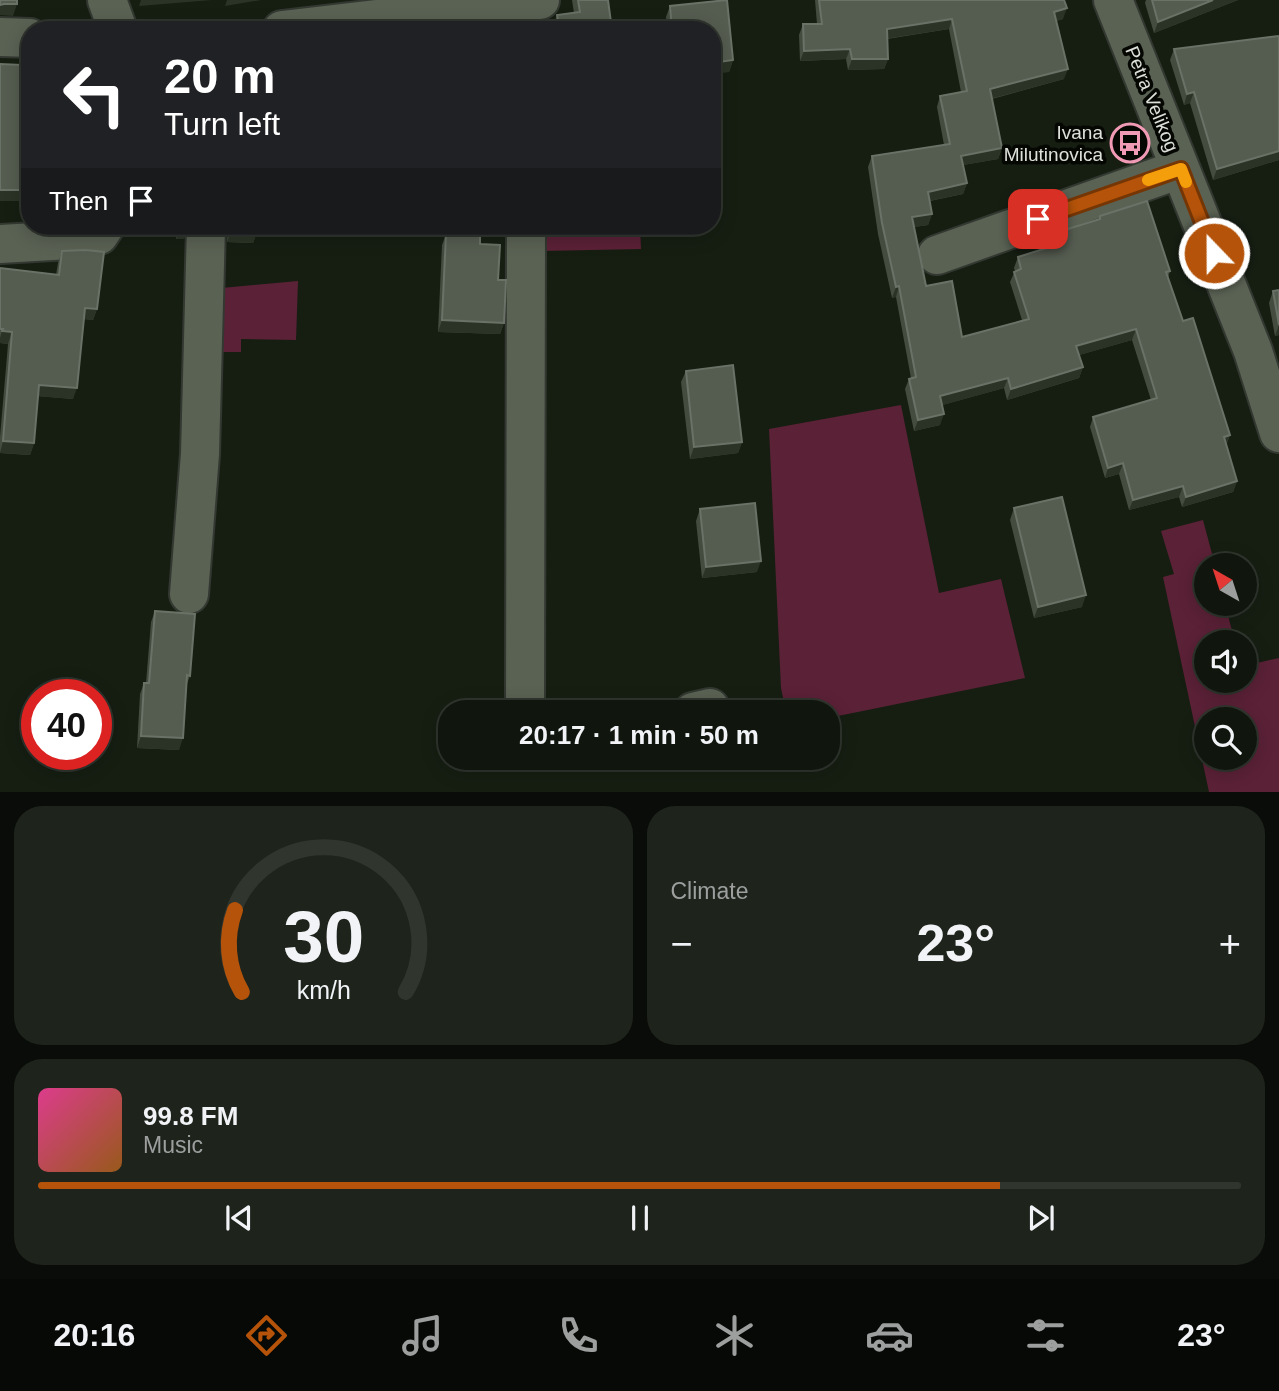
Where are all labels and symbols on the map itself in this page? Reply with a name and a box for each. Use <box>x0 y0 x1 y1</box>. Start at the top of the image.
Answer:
street label: Petra Velikog <box>1121 43 1183 155</box>
place label: Ivana Milutinovica <box>1004 122 1103 165</box>
bus stop icon: Ivana Milutinovica <box>1109 122 1151 164</box>
pin <box>1008 189 1068 249</box>
position arrow <box>1177 216 1251 290</box>
north arrow <box>1194 553 1256 616</box>
speed limit sign: 40 <box>21 679 112 770</box>

